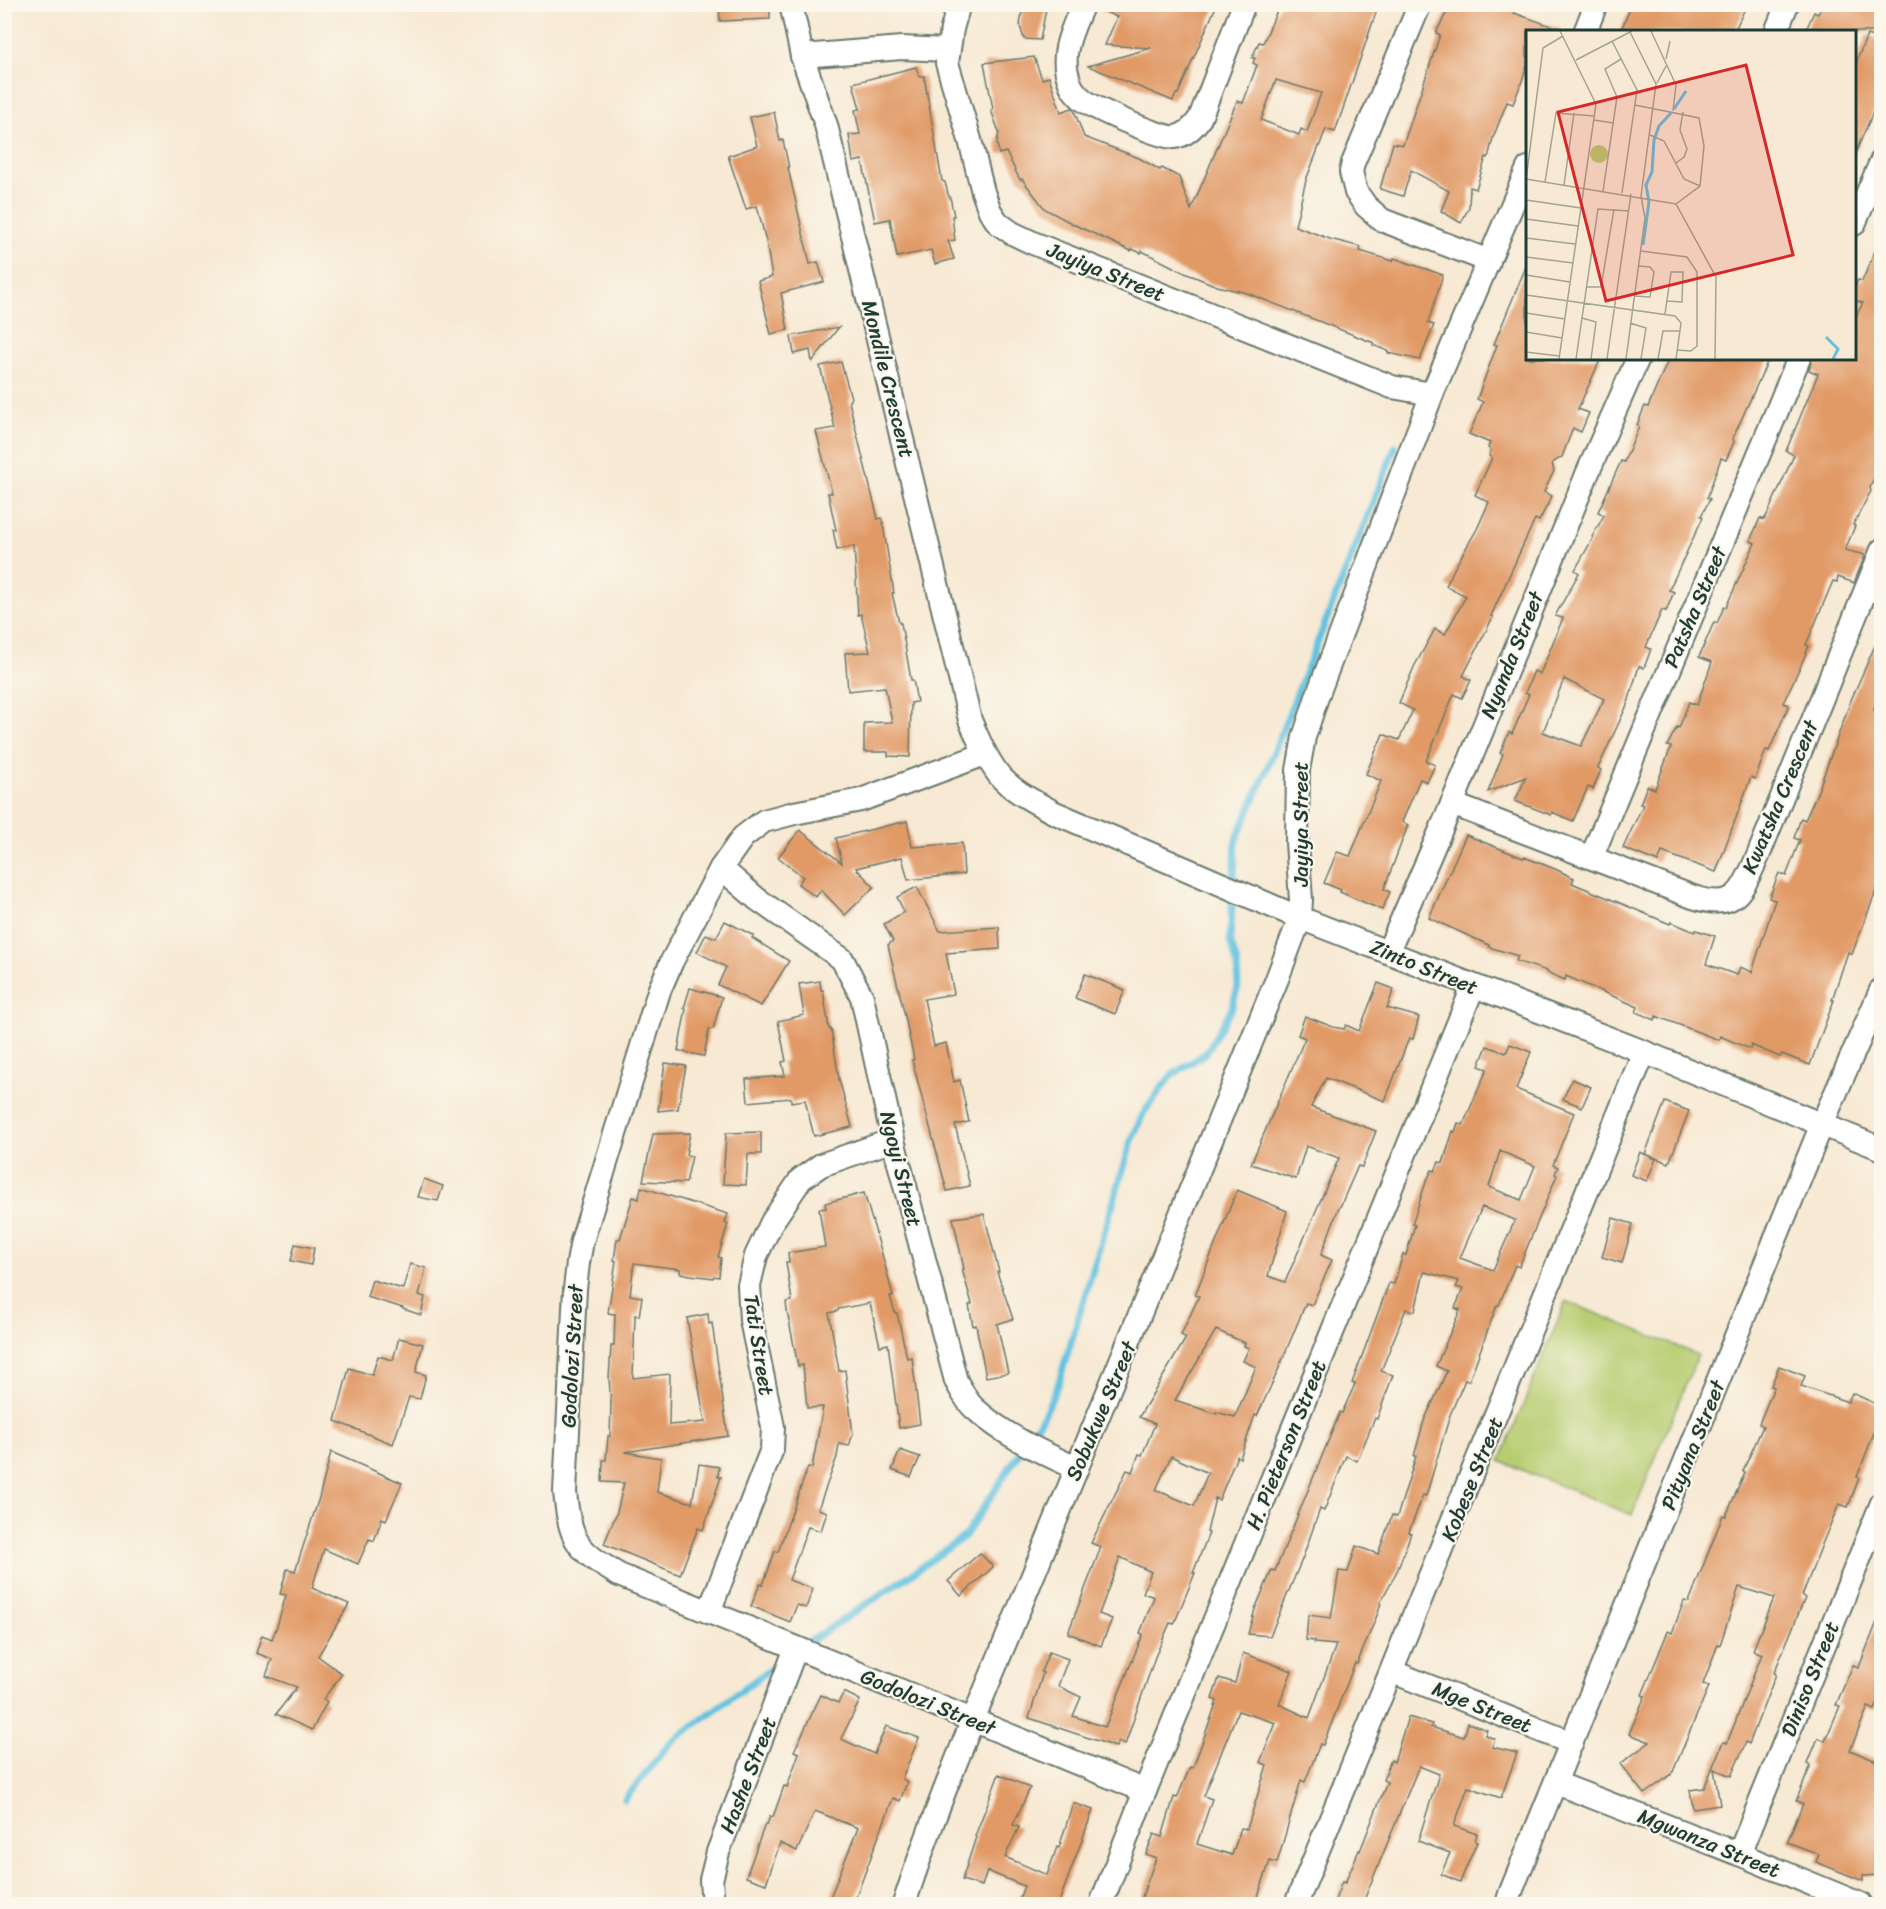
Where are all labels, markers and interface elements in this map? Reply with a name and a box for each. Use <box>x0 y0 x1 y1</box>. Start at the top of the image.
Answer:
inset map <box>1526 30 1856 360</box>
street label: Jayiya Street <box>1040 231 1171 313</box>
street label: Mondile Crescent <box>850 296 926 462</box>
street label: Patsha Street <box>1652 539 1738 674</box>
street label: Nyanda Street <box>1469 584 1555 725</box>
street label: Kwatsha Crescent <box>1730 713 1830 880</box>
street label: Jayiya Street <box>1282 761 1320 888</box>
street label: Zinto Street <box>1364 928 1484 1006</box>
street label: Ngoyi Street <box>868 1107 934 1231</box>
street label: Godolozi Street <box>549 1282 595 1429</box>
street label: Tati Street <box>732 1292 786 1398</box>
street label: Sobukwe Street <box>1054 1334 1148 1487</box>
street label: H. Pieterson Street <box>1235 1354 1337 1536</box>
street label: Pityana Street <box>1650 1373 1737 1516</box>
street label: Kobese Street <box>1430 1411 1514 1547</box>
street label: Diniso Street <box>1770 1615 1850 1743</box>
street label: Godolozi Street <box>854 1658 1003 1747</box>
street label: Mge Street <box>1426 1670 1538 1744</box>
street label: Hashe Street <box>708 1711 788 1839</box>
street label: Mgwanza Street <box>1632 1797 1786 1889</box>

